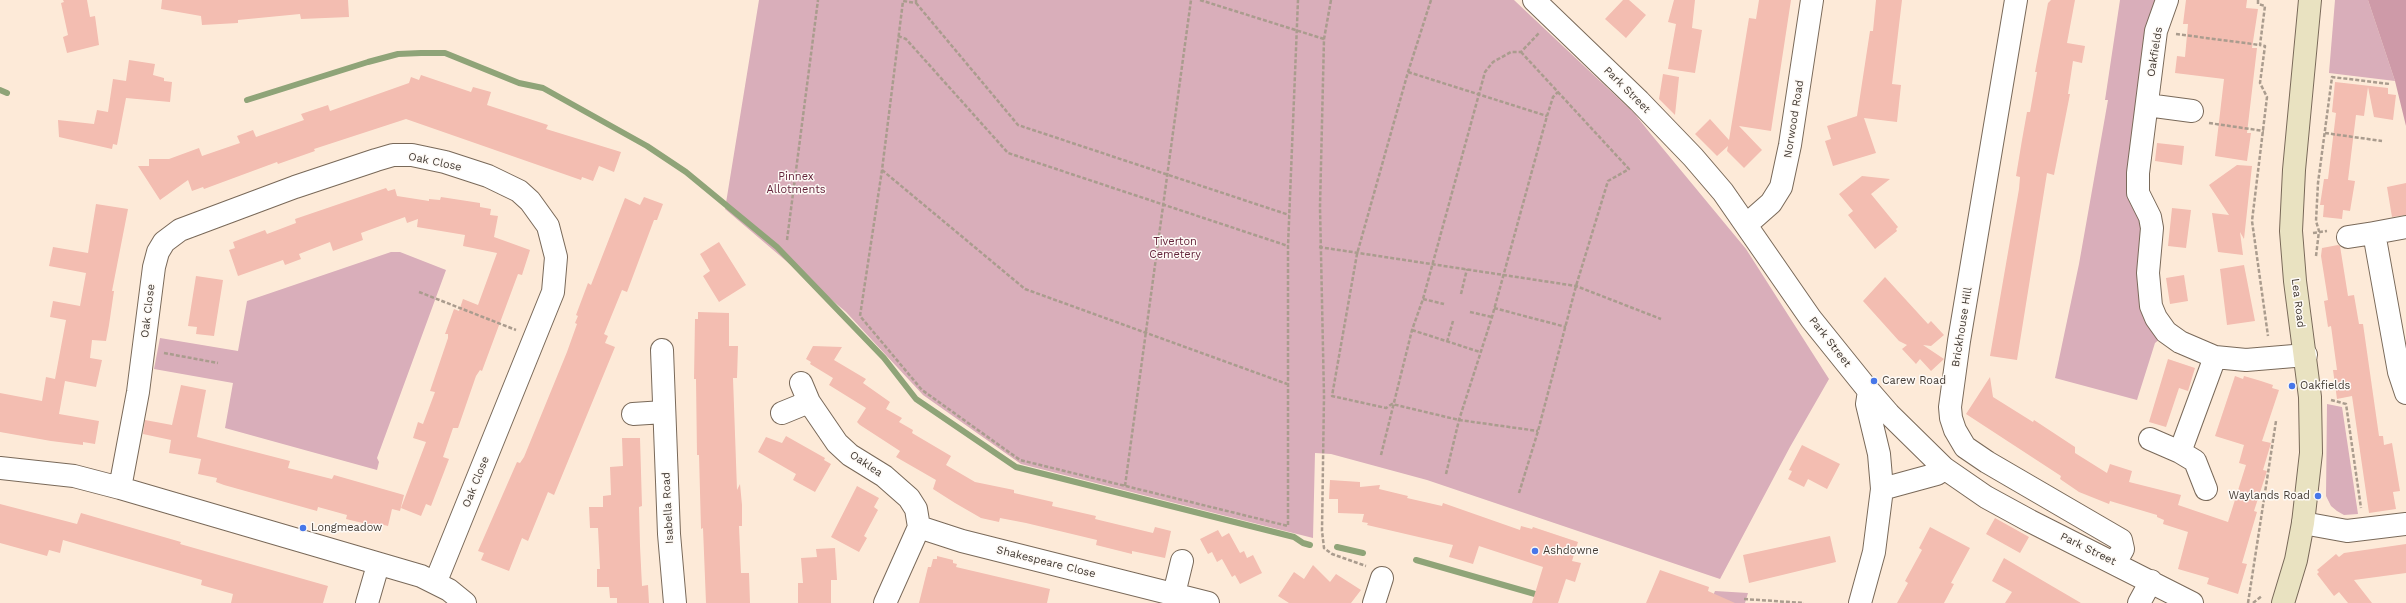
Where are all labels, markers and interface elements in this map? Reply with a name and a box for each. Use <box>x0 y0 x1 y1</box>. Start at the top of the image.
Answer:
street label: Oakfields <box>2145 26 2165 78</box>
street label: Park Street <box>1601 64 1653 116</box>
street label: Norwood Road <box>1781 79 1807 159</box>
street label: Oak Close <box>407 150 463 174</box>
park label: Pinnex Allotments <box>766 170 826 196</box>
park label: Tiverton Cemetery <box>1149 235 1201 261</box>
street label: Lea Road <box>2288 278 2308 328</box>
street label: Oak Close <box>138 283 158 339</box>
street label: Brickhouse Hill <box>1949 286 1975 368</box>
street label: Park Street <box>1806 314 1854 370</box>
place label: Carew Road <box>1882 374 1946 388</box>
marker: Carew Road <box>1869 376 1879 386</box>
place label: Oakfields <box>2300 379 2350 393</box>
marker: Oakfields <box>2287 381 2297 391</box>
street label: Oaklea <box>847 448 885 480</box>
street label: Oak Close <box>460 454 492 510</box>
street label: Isabella Road <box>660 472 676 544</box>
place label: Waylands Road <box>2229 489 2310 503</box>
marker: Waylands Road <box>2313 491 2323 501</box>
place label: Longmeadow <box>311 521 382 535</box>
marker: Longmeadow <box>298 523 308 533</box>
street label: Park Street <box>2058 530 2118 568</box>
street label: Shakespeare Close <box>995 543 1097 581</box>
place label: Ashdowne <box>1543 544 1598 558</box>
marker: Ashdowne <box>1530 546 1540 556</box>

